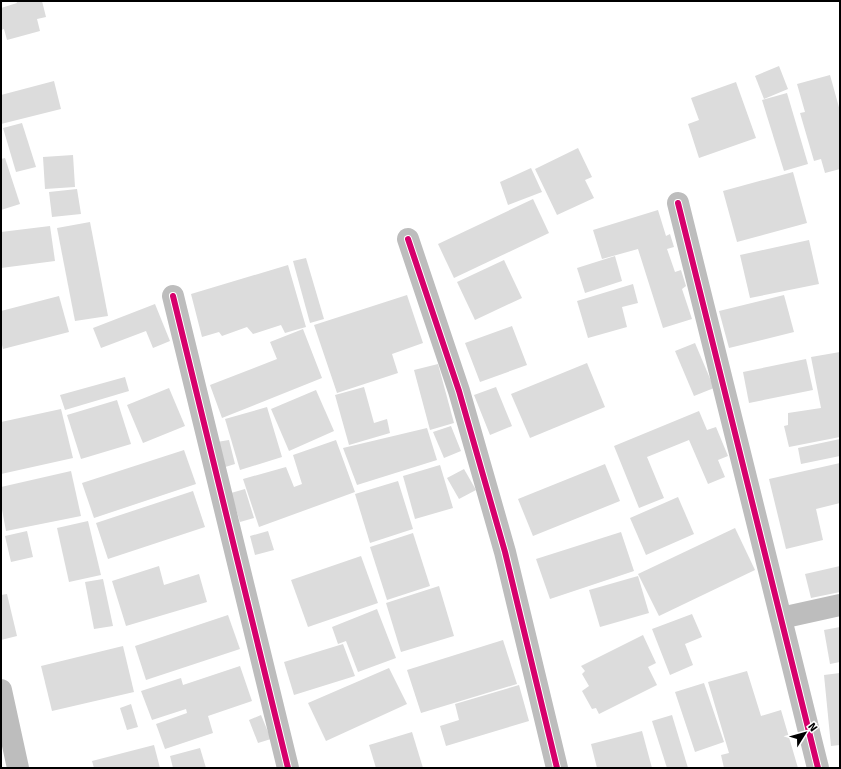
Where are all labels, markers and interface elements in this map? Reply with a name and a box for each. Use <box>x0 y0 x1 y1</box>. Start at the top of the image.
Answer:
north arrow <box>785 713 825 753</box>
text: N <box>805 720 820 734</box>

